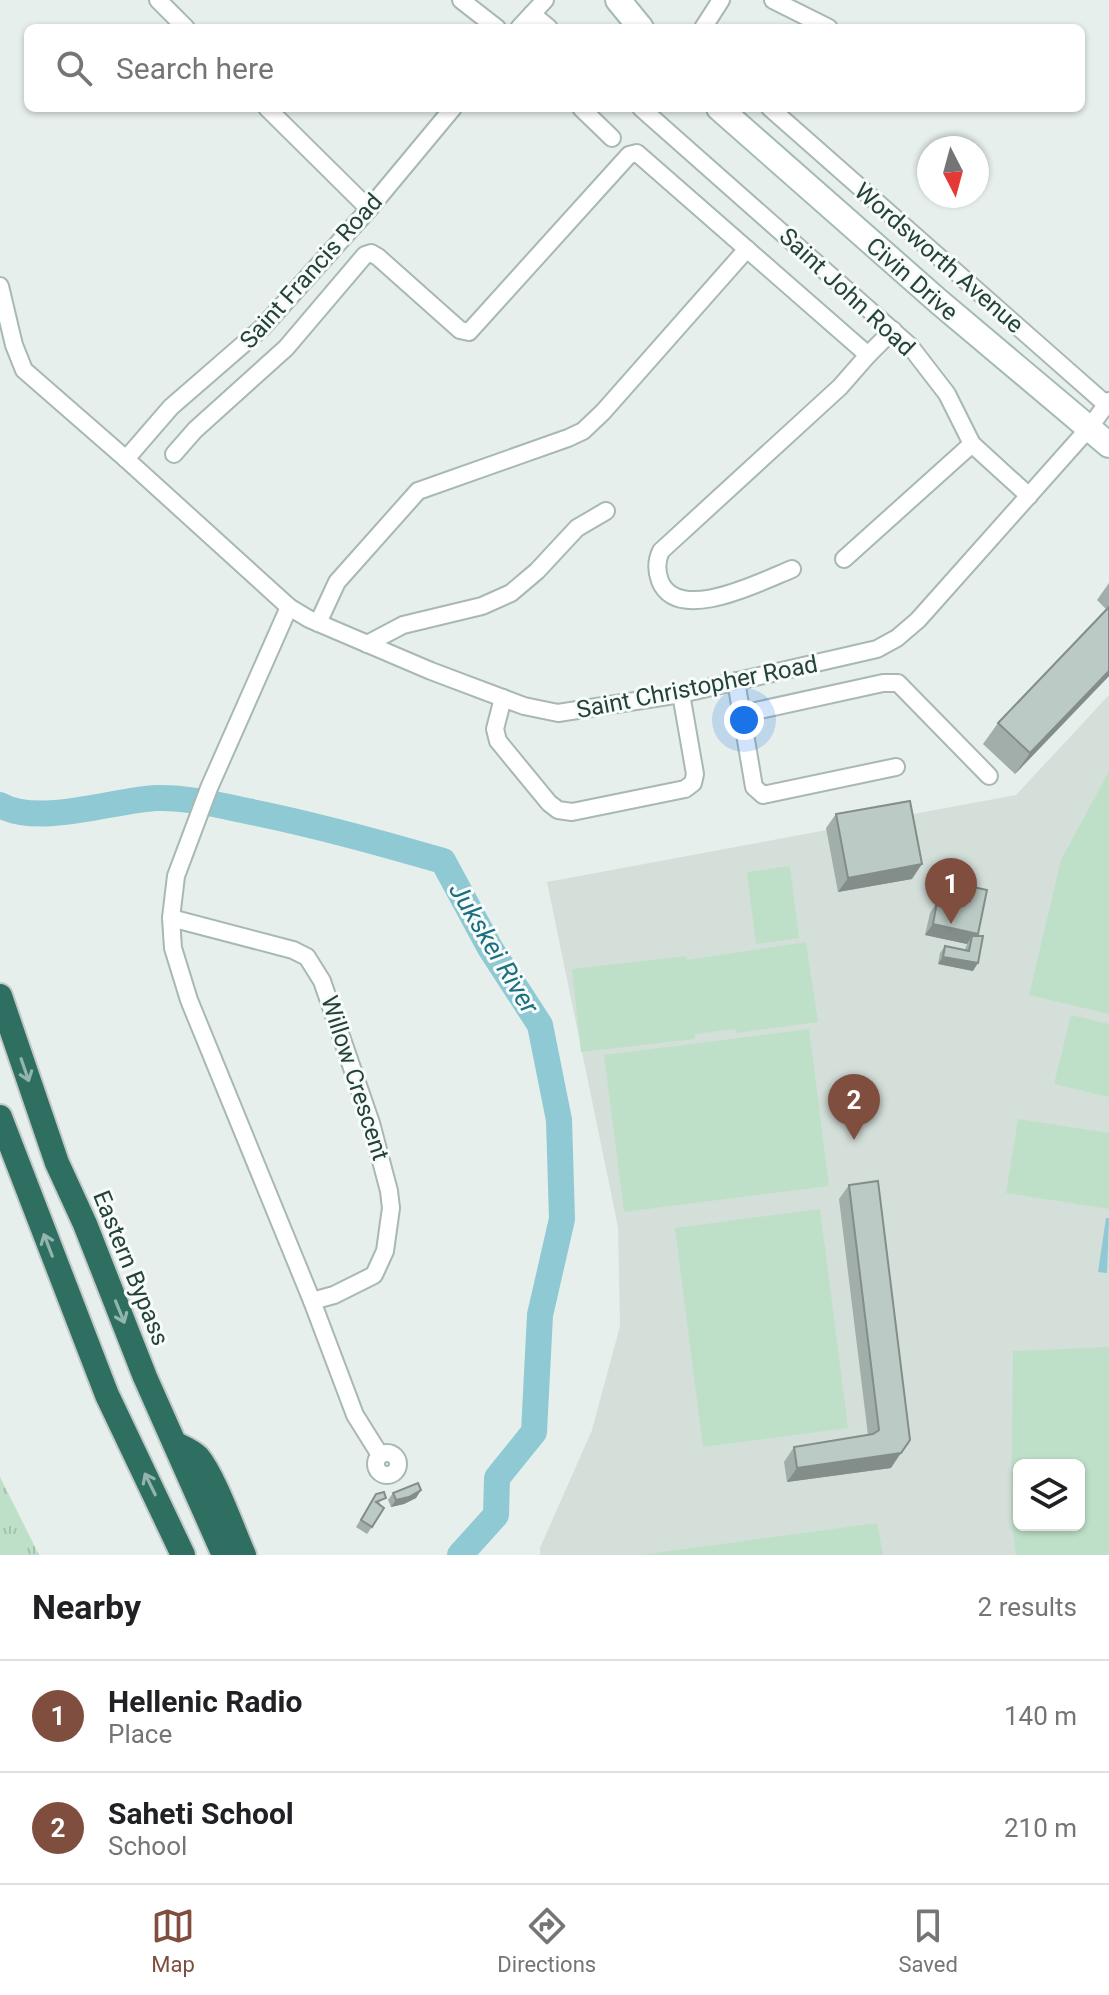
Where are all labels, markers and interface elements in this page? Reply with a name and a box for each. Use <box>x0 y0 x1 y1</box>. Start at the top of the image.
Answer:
search box <box>24 24 1085 112</box>
icon: search <box>52 46 96 90</box>
text: Search here <box>116 51 274 86</box>
north arrow <box>917 136 989 208</box>
street label: Wordsworth Avenue <box>849 177 1029 339</box>
street label: Saint Francis Road <box>234 188 388 354</box>
street label: Saint John Road <box>774 222 920 362</box>
street label: Civin Drive <box>861 232 963 326</box>
street label: Saint Christopher Road <box>574 650 820 724</box>
your location <box>724 700 764 740</box>
pin: 1 <box>925 858 977 924</box>
water label: Jukskei River <box>443 877 546 1020</box>
street label: Willow Crescent <box>315 992 395 1164</box>
one-way arrow <box>19 1057 34 1082</box>
pin: 2 <box>828 1074 880 1140</box>
street label: Eastern Bypass <box>87 1186 175 1350</box>
one-way arrow <box>40 1233 54 1258</box>
one-way arrow <box>113 1299 128 1324</box>
map controls <box>1013 1459 1085 1531</box>
button: layers <box>1013 1459 1085 1531</box>
one-way arrow <box>142 1473 157 1497</box>
text: Nearby <box>32 1587 141 1627</box>
text: 2 results <box>978 1592 1077 1622</box>
text: Hellenic Radio <box>108 1684 302 1719</box>
text: 1 <box>51 1701 65 1731</box>
text: 140 m <box>1004 1701 1077 1731</box>
text: Place <box>108 1719 172 1749</box>
text: Saheti School <box>108 1796 294 1831</box>
text: 2 <box>51 1813 65 1843</box>
text: 210 m <box>1004 1813 1077 1843</box>
text: School <box>108 1831 187 1861</box>
tab: Map <box>151 1904 195 1977</box>
tab: Directions <box>497 1904 596 1977</box>
tab: Saved <box>898 1904 958 1977</box>

